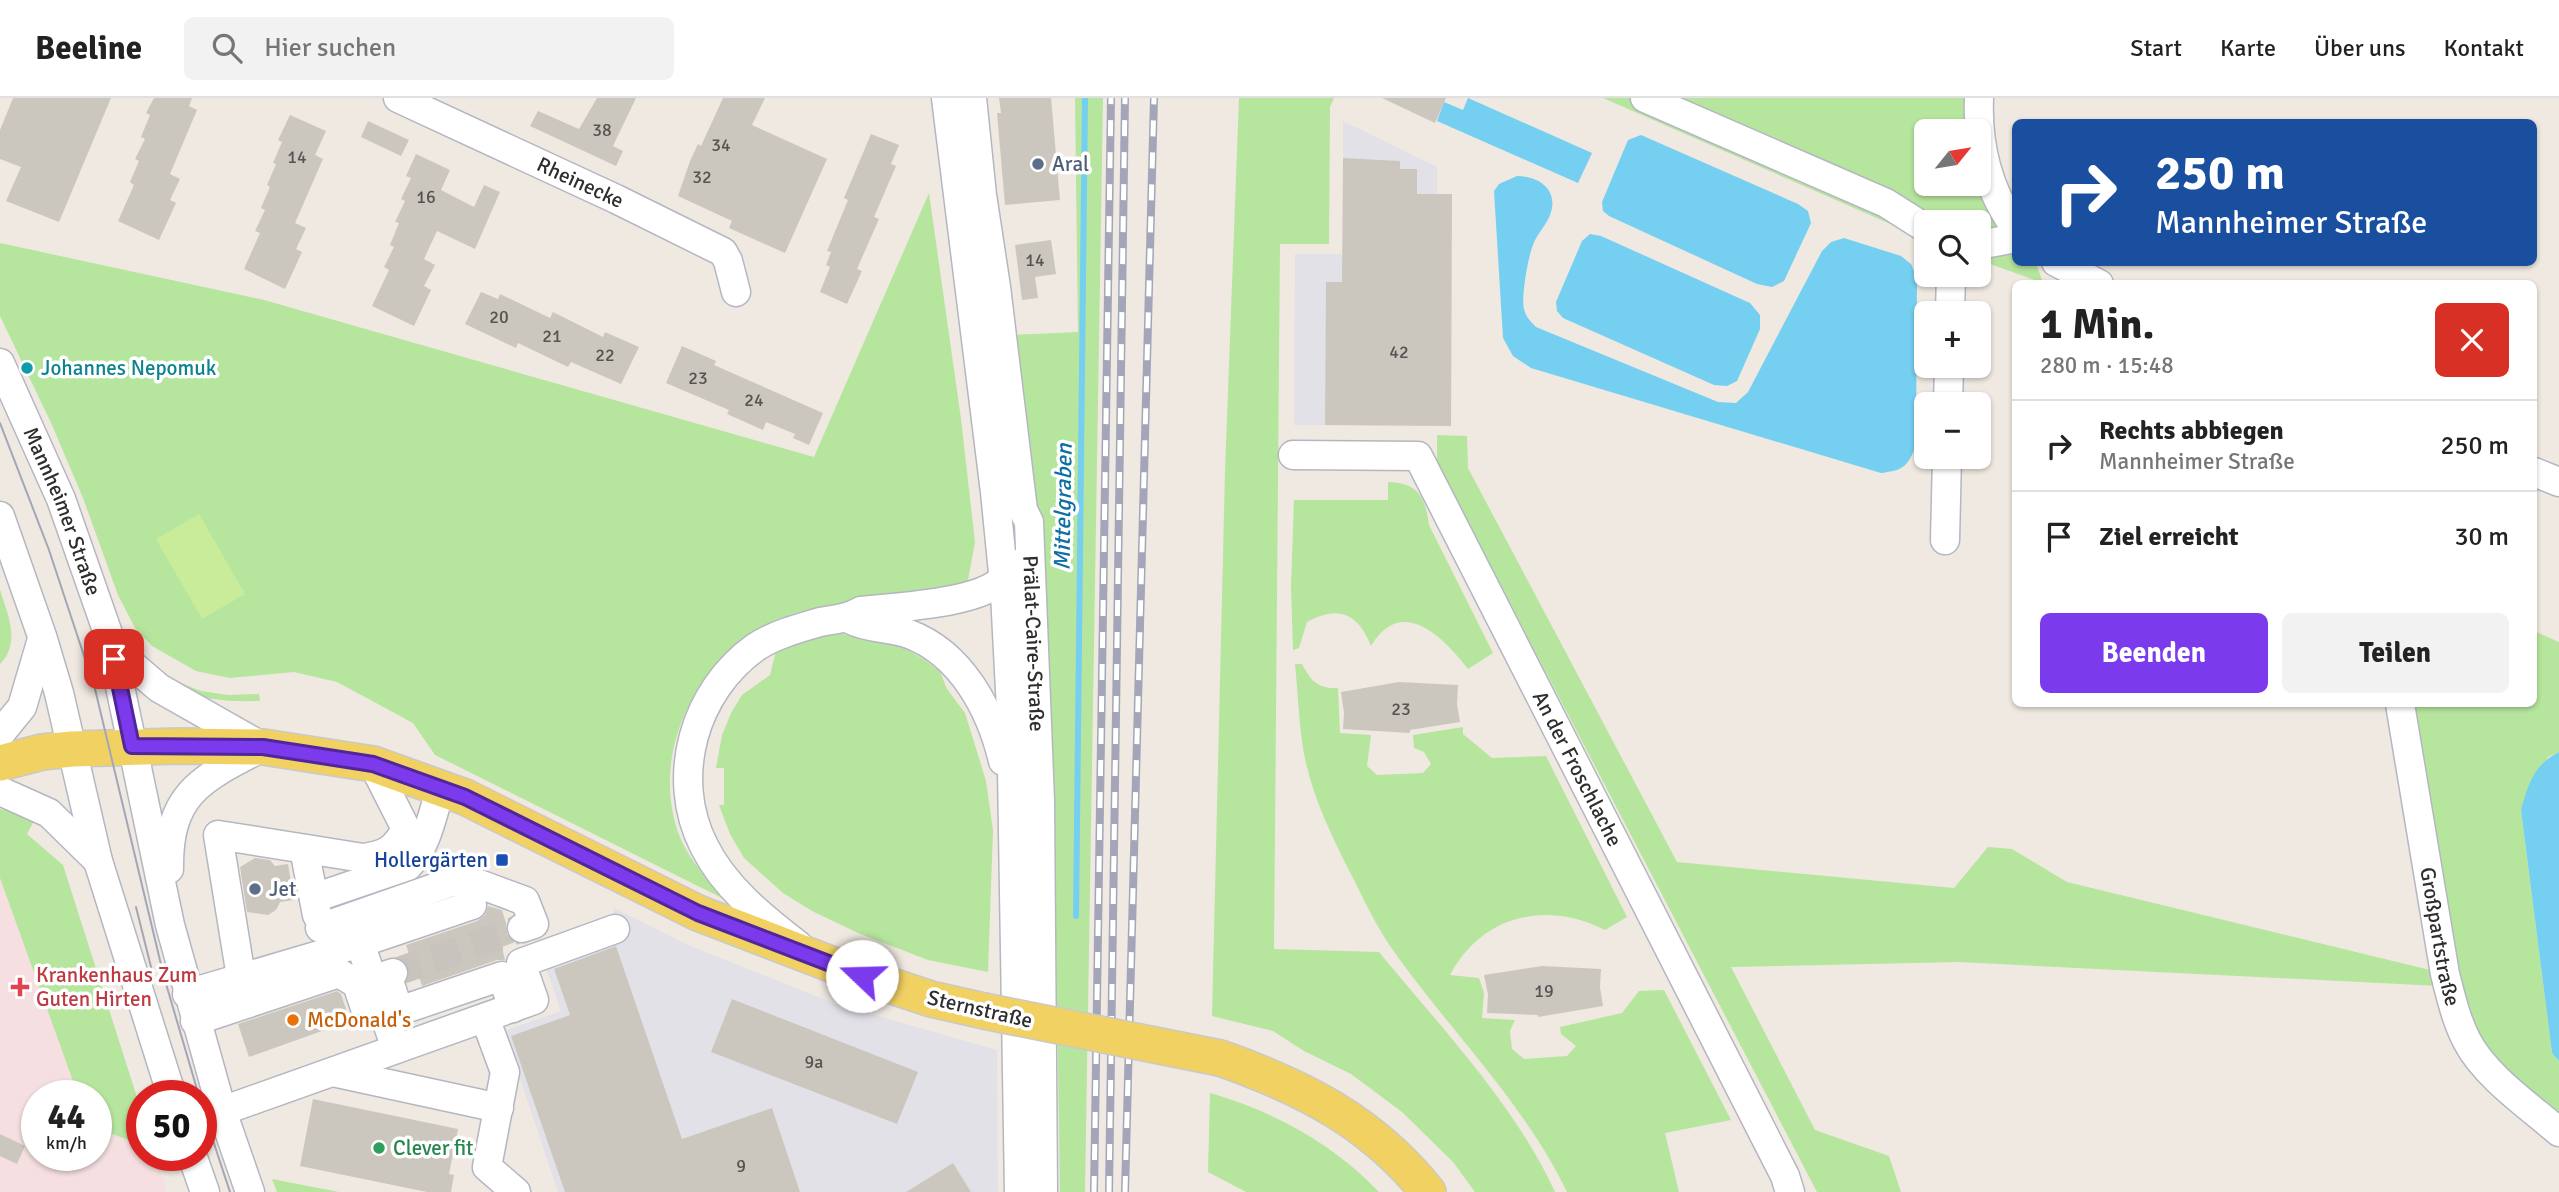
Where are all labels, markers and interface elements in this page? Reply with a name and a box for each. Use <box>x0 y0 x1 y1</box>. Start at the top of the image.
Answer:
search box <box>184 17 674 80</box>
text: Beeline <box>35 28 142 69</box>
icon: search <box>208 29 246 67</box>
text: Hier suchen <box>264 32 396 64</box>
text: Start <box>2130 33 2182 63</box>
text: Karte <box>2220 33 2276 63</box>
text: Über uns <box>2314 33 2406 63</box>
text: Kontakt <box>2444 33 2524 63</box>
house number: 38 <box>592 119 612 141</box>
north arrow <box>1914 119 1992 196</box>
map controls <box>1914 119 1991 469</box>
house number: 34 <box>711 134 731 156</box>
text: 250 m <box>2155 143 2285 203</box>
house number: 14 <box>287 146 307 168</box>
icon: right <box>2040 147 2131 238</box>
street label: Rheinecke <box>533 151 628 214</box>
place label: Aral <box>1052 151 1089 177</box>
marker: Aral <box>1030 156 1046 172</box>
house number: 32 <box>692 166 712 188</box>
house number: 16 <box>416 186 436 208</box>
text: Mannheimer Straße <box>2155 203 2427 242</box>
button: search <box>1914 210 1991 287</box>
house number: 14 <box>1025 249 1045 271</box>
text: 1 Min. <box>2040 299 2154 350</box>
button: + <box>1914 301 1991 378</box>
button: close <box>2435 303 2509 377</box>
house number: 20 <box>489 306 509 328</box>
house number: 21 <box>542 325 562 347</box>
house number: 42 <box>1389 341 1409 363</box>
house number: 22 <box>595 344 615 366</box>
text: 280 m · 15:48 <box>2040 351 2174 380</box>
place label: Johannes Nepomuk <box>41 355 217 381</box>
marker: Johannes Nepomuk <box>19 360 35 376</box>
house number: 23 <box>688 367 708 389</box>
house number: 24 <box>744 389 764 411</box>
button: − <box>1914 392 1991 469</box>
text: Rechts abbiegen <box>2099 415 2284 447</box>
street label: Mannheimer Straße <box>17 423 107 599</box>
icon: right <box>2040 427 2078 465</box>
text: 250 m <box>2440 430 2509 462</box>
water label: Mittelgraben <box>1047 442 1079 571</box>
text: Mannheimer Straße <box>2099 447 2295 476</box>
icon: arrive <box>2040 518 2078 556</box>
text: Ziel erreicht <box>2099 521 2239 553</box>
text: 30 m <box>2454 521 2509 553</box>
street label: Prälat-Caire-Straße <box>1017 555 1050 732</box>
button: Beenden <box>2040 613 2268 693</box>
button: Teilen <box>2282 613 2509 693</box>
pin <box>84 629 144 689</box>
icon: arrive <box>95 640 133 678</box>
street label: An der Froschlache <box>1527 687 1628 851</box>
house number: 23 <box>1391 698 1411 720</box>
place label: Hollergärten <box>374 847 488 873</box>
marker: Hollergärten <box>494 852 510 868</box>
street label: Großpartstraße <box>2414 865 2466 1009</box>
place label: Jet <box>269 876 296 902</box>
marker: Jet <box>247 881 263 897</box>
position arrow <box>825 939 899 1013</box>
place label: Krankenhaus Zum Guten Hirten <box>36 962 197 1012</box>
marker: Krankenhaus Zum Guten Hirten <box>10 977 30 997</box>
house number: 19 <box>1534 980 1554 1002</box>
street label: Sternstraße <box>925 984 1035 1034</box>
place label: McDonald's <box>307 1007 411 1033</box>
marker: McDonald's <box>285 1012 301 1028</box>
house number: 9a <box>805 1051 823 1073</box>
speed limit sign: 50 <box>126 1080 217 1171</box>
text: 44 <box>48 1095 85 1138</box>
text: km/h <box>46 1132 87 1154</box>
place label: Clever fit <box>393 1135 473 1161</box>
marker: Clever fit <box>371 1140 387 1156</box>
house number: 9 <box>736 1155 746 1177</box>

